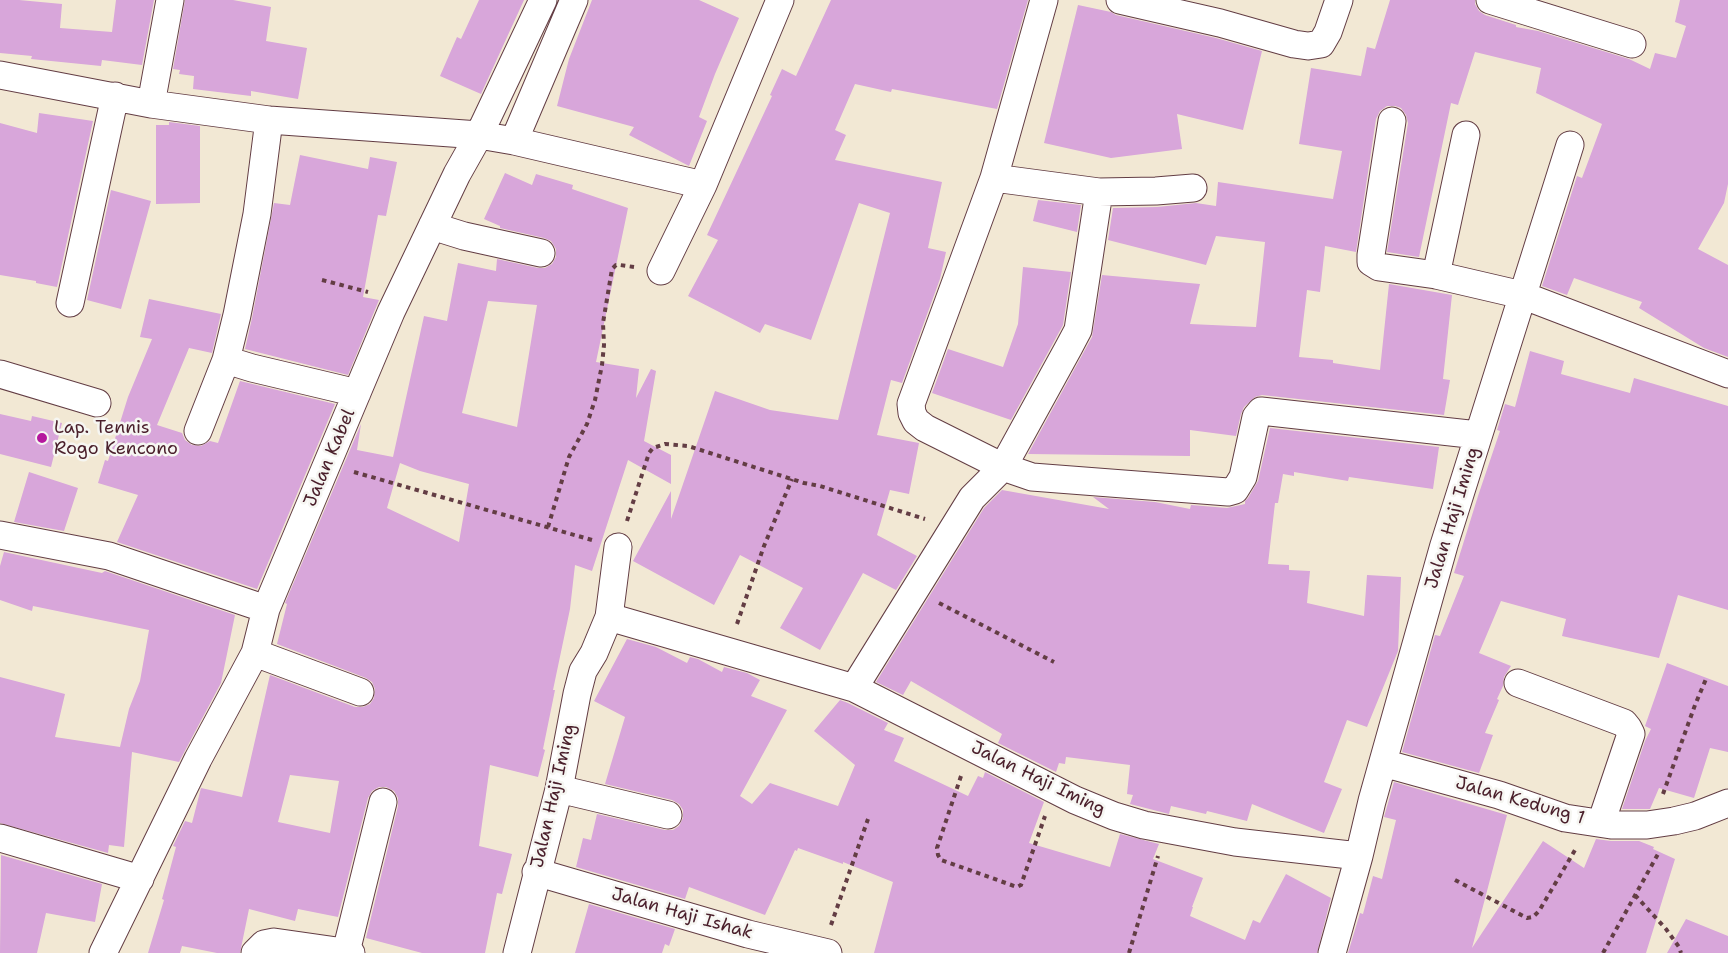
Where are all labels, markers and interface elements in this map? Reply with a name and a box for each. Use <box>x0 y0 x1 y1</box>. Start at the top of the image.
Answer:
street label: Jalan Kabel <box>300 406 360 510</box>
place label: Lap. Tennis Rogo Kencono <box>54 417 178 460</box>
marker: Lap. Tennis Rogo Kencono <box>35 431 49 445</box>
street label: Jalan Haji Iming <box>1421 445 1485 591</box>
street label: Jalan Haji Iming <box>527 722 581 870</box>
street label: Jalan Haji Iming <box>967 737 1109 821</box>
street label: Jalan Kedung 1 <box>1453 772 1587 830</box>
street label: Jalan Haji Ishak <box>609 883 755 945</box>

